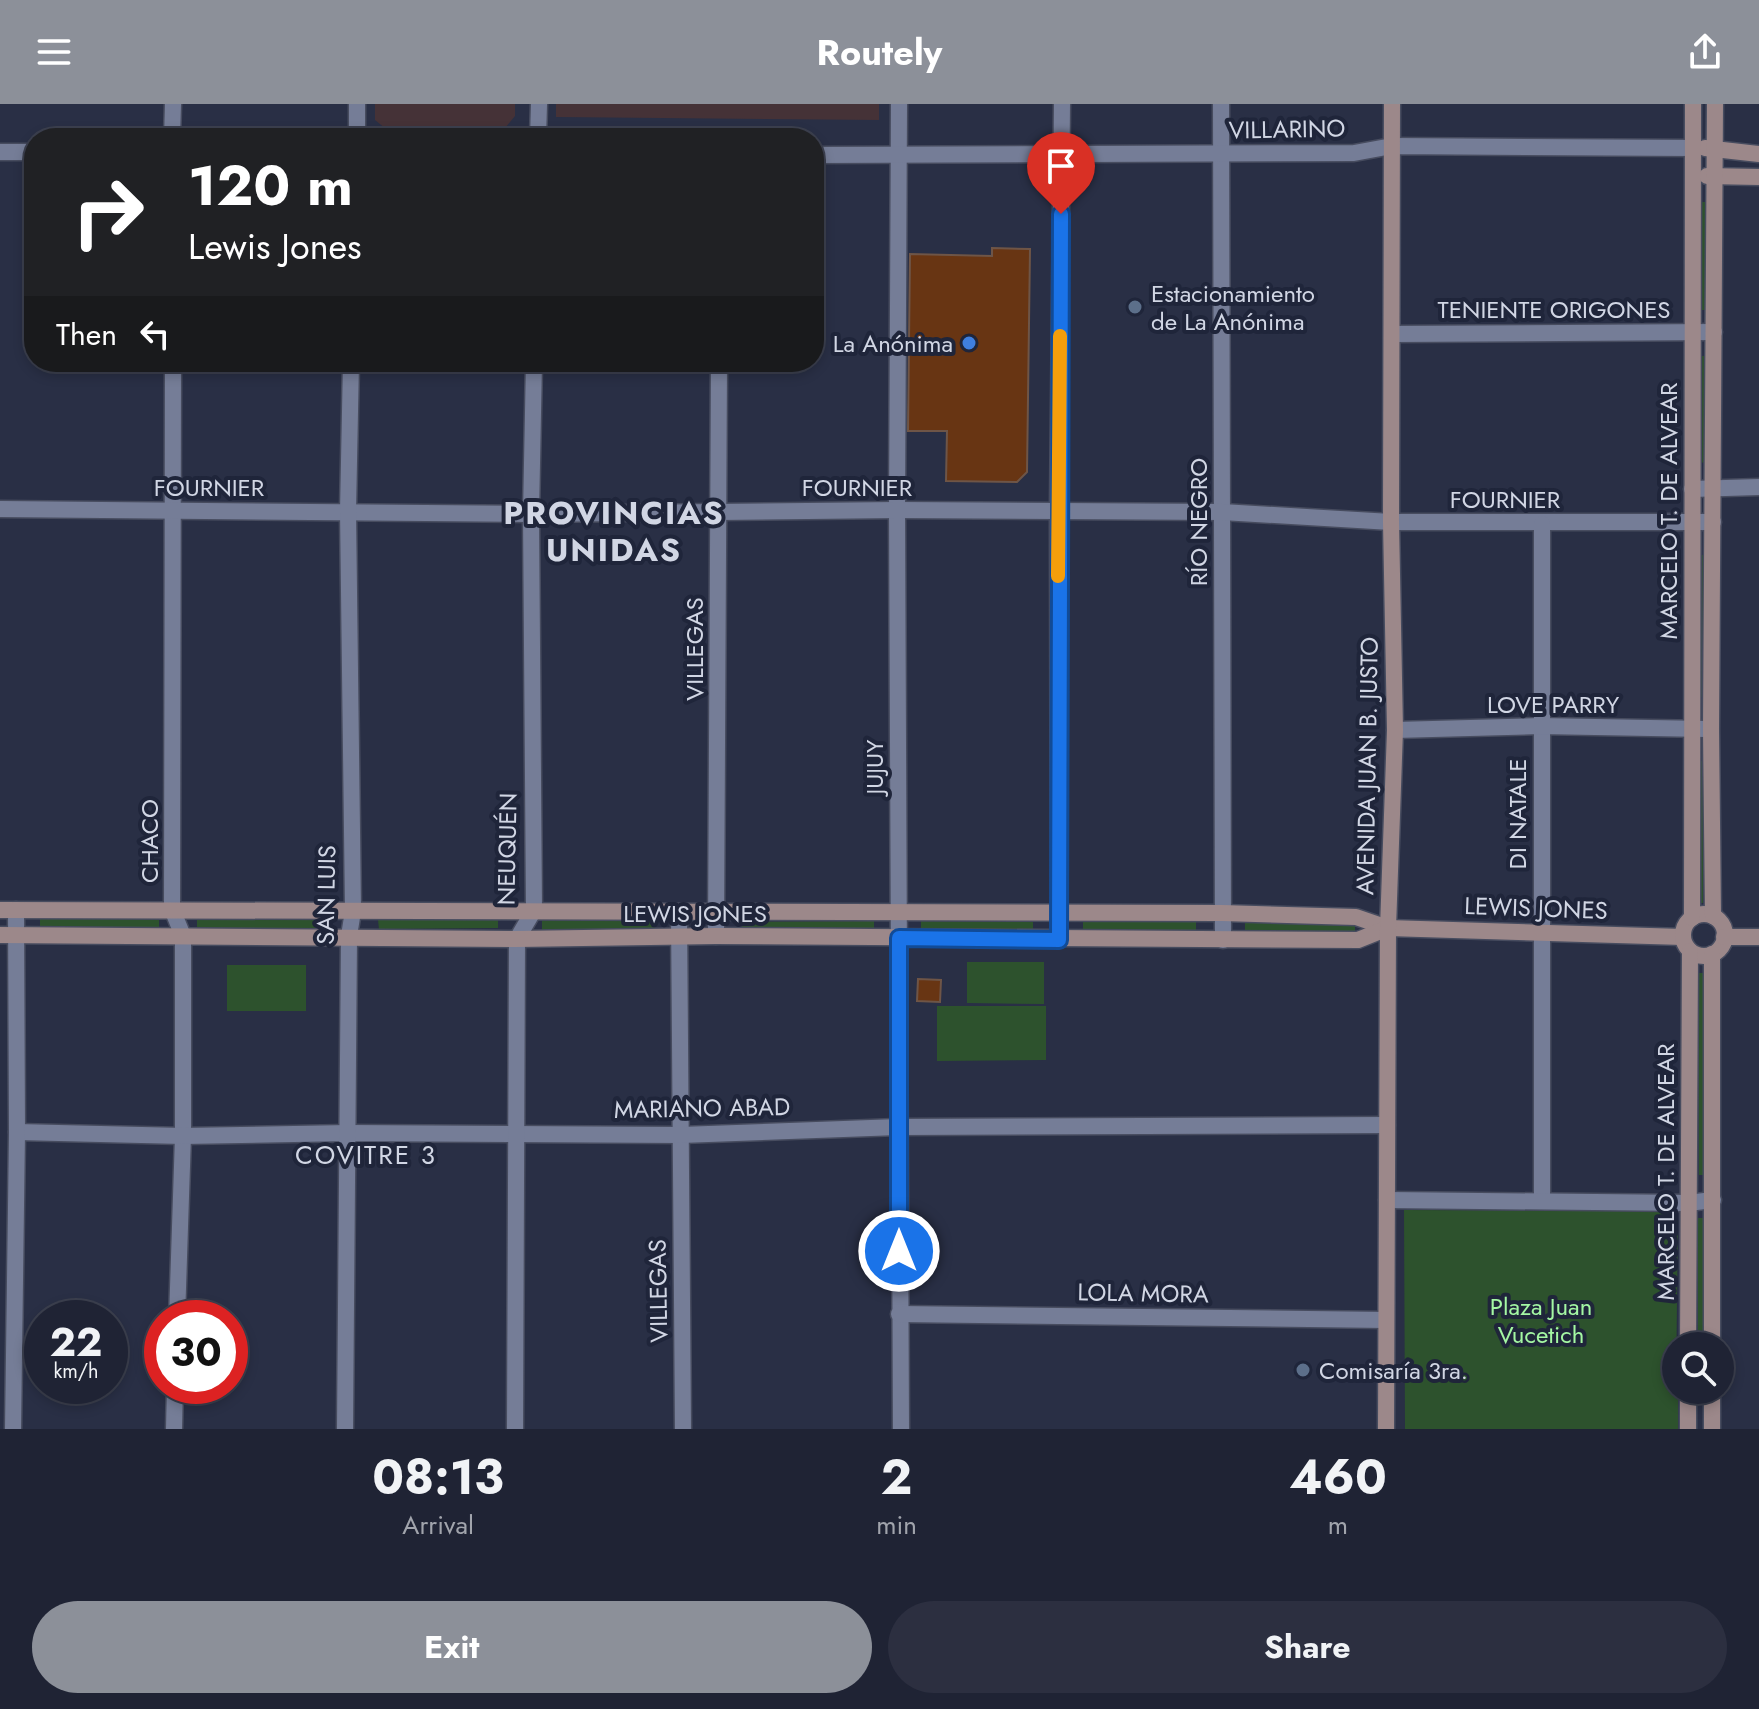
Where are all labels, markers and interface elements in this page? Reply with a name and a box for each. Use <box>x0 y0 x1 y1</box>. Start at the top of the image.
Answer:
text: Routely <box>817 26 942 78</box>
icon: menu <box>32 30 76 74</box>
icon: share <box>1683 30 1727 74</box>
street label: VILLARINO <box>1228 110 1346 148</box>
pin <box>1027 132 1095 214</box>
icon: arrive <box>1039 144 1083 188</box>
text: 120 m <box>188 145 353 226</box>
icon: right <box>56 160 160 264</box>
text: Lewis Jones <box>188 220 362 272</box>
place label: Estacionamiento de La Anónima <box>1151 276 1315 339</box>
street label: TENIENTE ORIGONES <box>1438 292 1671 327</box>
marker: Estacionamiento de La Anónima <box>1126 298 1144 316</box>
icon: left <box>133 312 177 356</box>
text: Then <box>56 313 117 356</box>
place label: La Anónima <box>833 326 953 361</box>
marker: La Anónima <box>960 334 978 352</box>
street label: MARCELO T. DE ALVEAR <box>1651 382 1686 640</box>
street label: RÍO NEGRO <box>1181 458 1216 586</box>
street label: FOURNIER <box>154 470 265 505</box>
street label: FOURNIER <box>802 470 913 505</box>
street label: FOURNIER <box>1450 482 1561 517</box>
district label: PROVINCIAS UNIDAS <box>503 490 725 573</box>
street label: VILLEGAS <box>677 597 712 701</box>
street label: AVENIDA JUAN B. JUSTO <box>1347 637 1387 895</box>
street label: LOVE PARRY <box>1487 687 1620 722</box>
street label: JUJUY <box>857 739 892 798</box>
street label: DI NATALE <box>1500 759 1535 869</box>
street label: NEUQUÉN <box>489 792 525 906</box>
street label: CHACO <box>132 799 167 883</box>
street label: SAN LUIS <box>308 845 344 945</box>
street label: LEWIS JONES <box>1464 888 1608 928</box>
street label: LEWIS JONES <box>623 896 767 931</box>
street label: MARCELO T. DE ALVEAR <box>1648 1043 1683 1301</box>
street label: MARIANO ABAD <box>614 1089 790 1127</box>
district label: COVITRE 3 <box>295 1136 437 1174</box>
position arrow <box>857 1209 941 1293</box>
street label: VILLEGAS <box>640 1239 676 1343</box>
street label: LOLA MORA <box>1077 1274 1209 1312</box>
park label: Plaza Juan Vucetich <box>1490 1289 1592 1352</box>
speed limit sign: 30 <box>144 1300 248 1404</box>
text: 22 <box>50 1313 102 1371</box>
map controls <box>1662 1332 1734 1404</box>
button: search <box>1662 1332 1734 1404</box>
place label: Comisaría 3ra. <box>1319 1353 1468 1388</box>
text: km/h <box>53 1357 99 1386</box>
marker: Comisaría 3ra. <box>1294 1361 1312 1379</box>
text: 08:13 <box>372 1443 504 1512</box>
text: 2 <box>881 1443 912 1512</box>
text: 460 <box>1289 1443 1387 1512</box>
text: Arrival <box>402 1506 474 1544</box>
text: min <box>876 1506 917 1544</box>
text: m <box>1328 1506 1348 1544</box>
button: Exit <box>32 1601 872 1693</box>
button: Share <box>888 1601 1727 1693</box>

